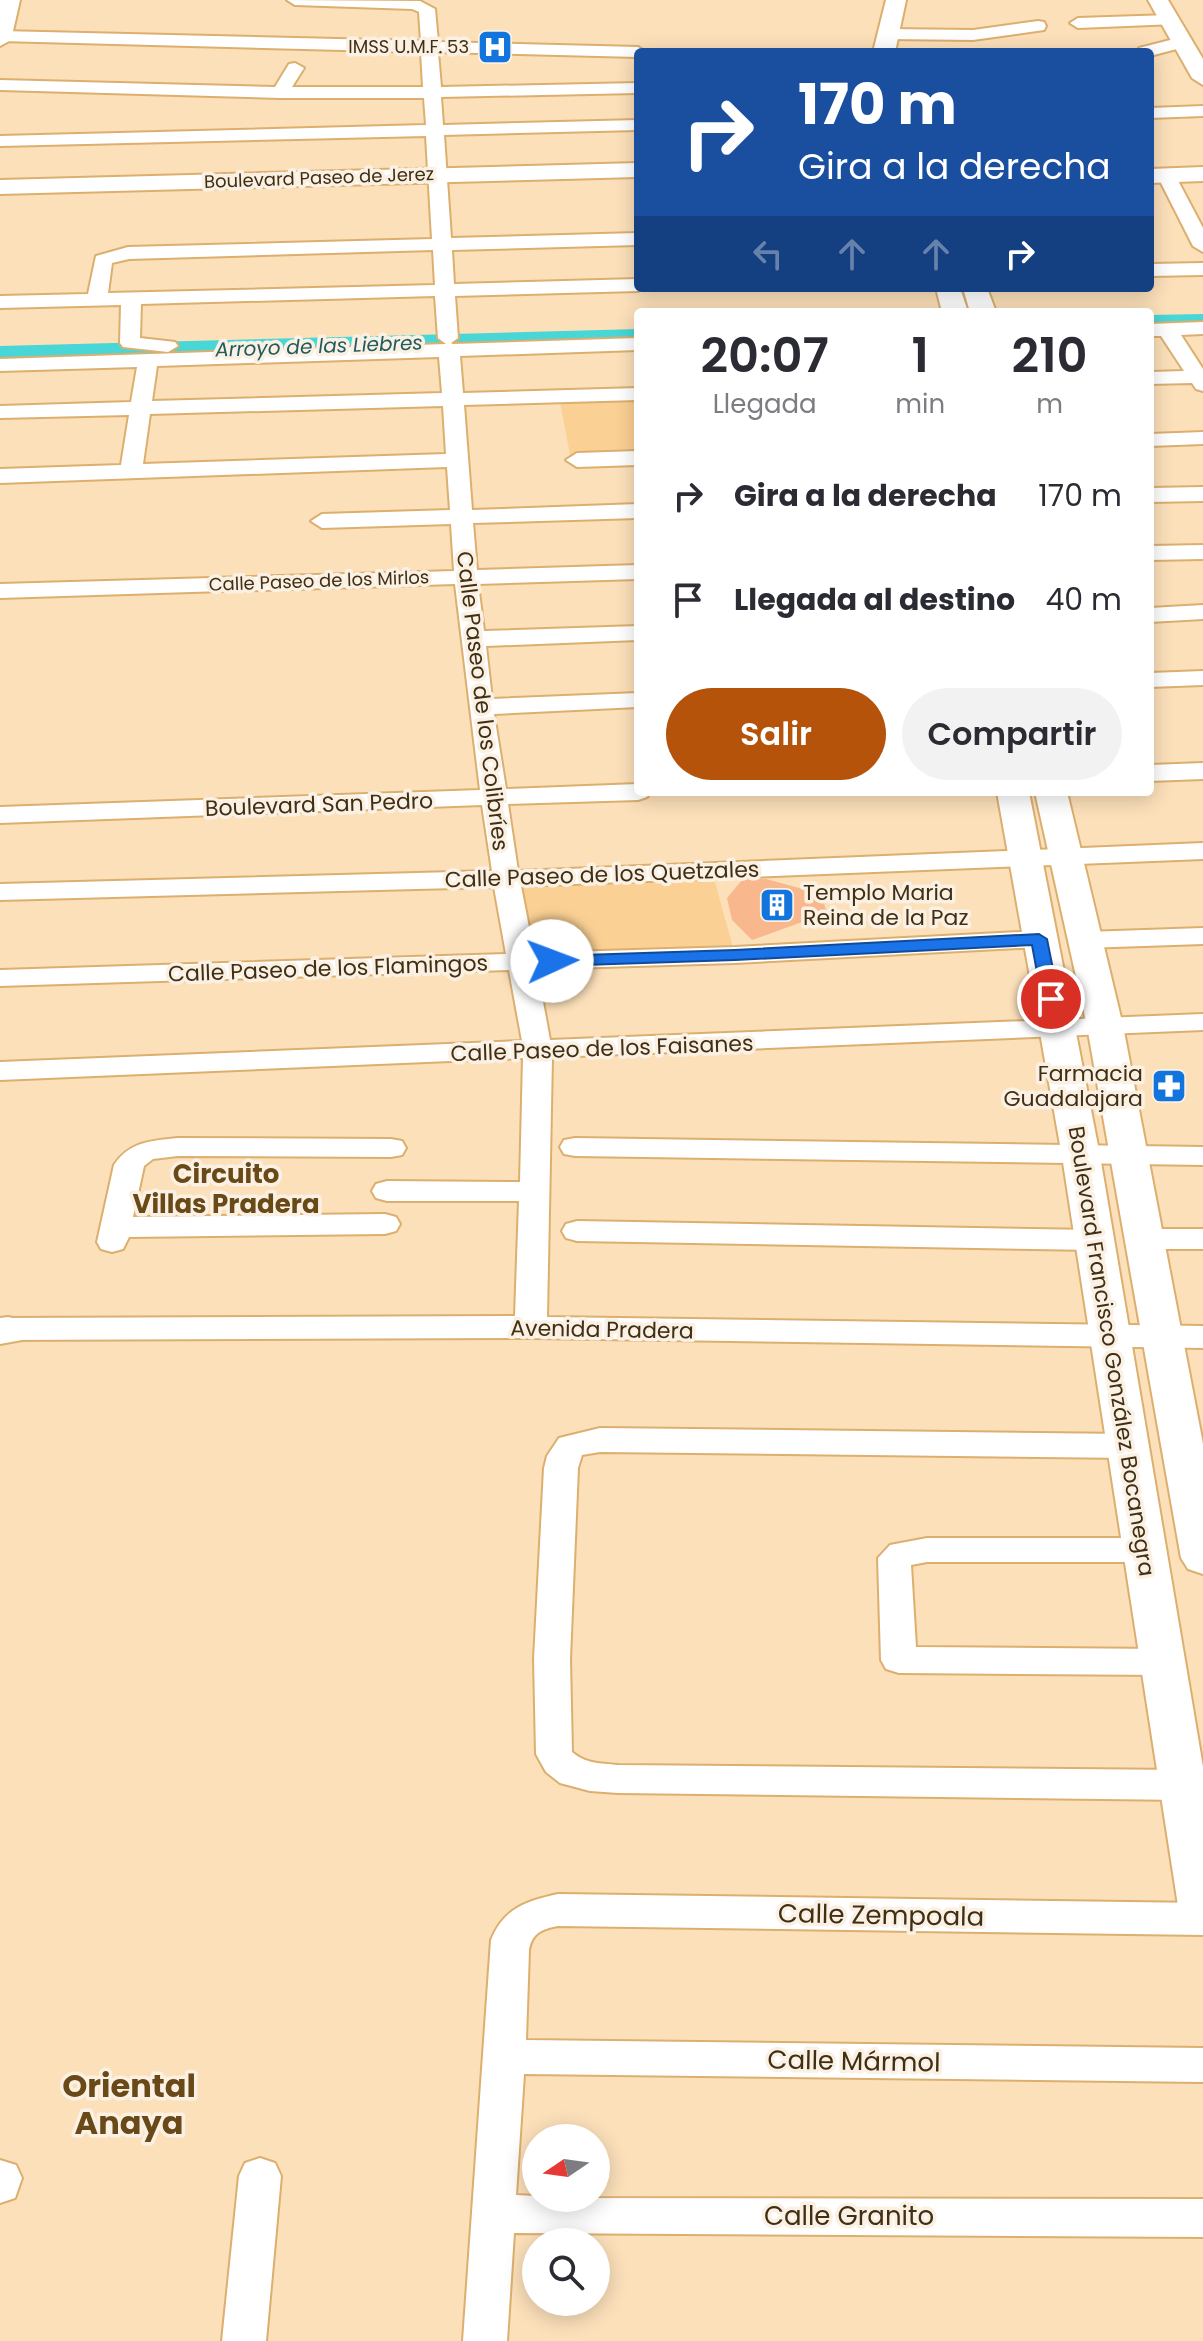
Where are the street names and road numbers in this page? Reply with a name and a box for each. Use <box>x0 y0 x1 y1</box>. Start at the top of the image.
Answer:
street label: Boulevard Paseo de Jerez <box>204 161 434 194</box>
street label: Calle Paseo de los Colibríes <box>449 549 516 853</box>
street label: Calle Paseo de los Mirlos <box>208 564 430 597</box>
street label: Boulevard San Pedro <box>204 785 434 824</box>
street label: Calle Paseo de los Quetzales <box>444 854 760 895</box>
street label: Calle Paseo de los Flamingos <box>168 947 489 990</box>
street label: Calle Paseo de los Faisanes <box>450 1028 754 1069</box>
street label: Boulevard Francisco González Bocanegra <box>1061 1124 1162 1578</box>
street label: Avenida Pradera <box>510 1312 694 1347</box>
street label: Calle Zempoala <box>778 1895 984 1935</box>
street label: Calle Mármol <box>767 2041 941 2081</box>
street label: Calle Granito <box>764 2198 934 2234</box>

